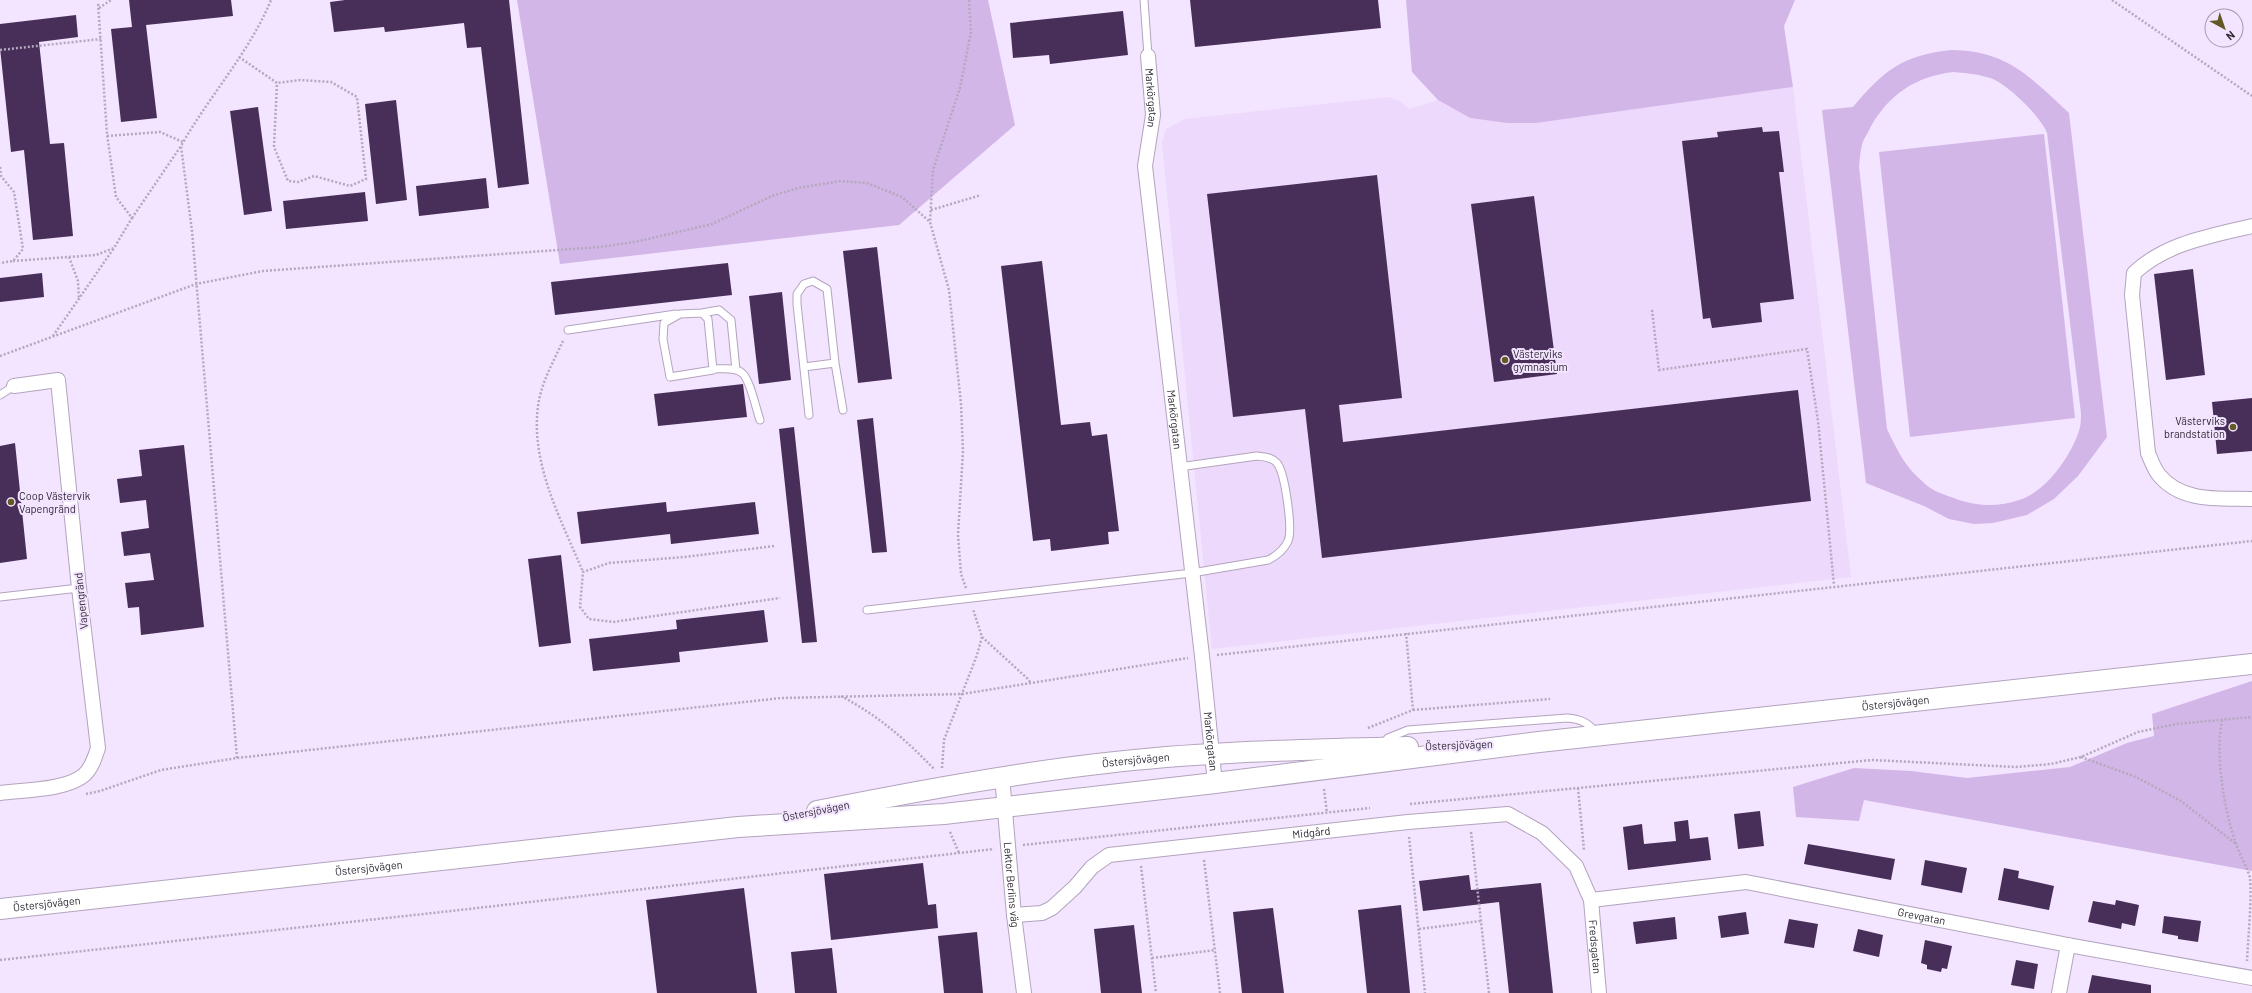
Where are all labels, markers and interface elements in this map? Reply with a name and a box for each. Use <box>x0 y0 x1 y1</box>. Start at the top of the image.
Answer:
north arrow <box>2204 8 2244 48</box>
text: N <box>2224 29 2238 43</box>
street label: Markörgatan <box>1143 68 1160 129</box>
place label: Västerviks gymnasium <box>1513 347 1568 373</box>
marker: Västerviks gymnasium <box>1500 355 1510 365</box>
street label: Markörgatan <box>1165 389 1185 450</box>
place label: Västerviks brandstation <box>2164 414 2225 440</box>
marker: Västerviks brandstation <box>2228 422 2238 432</box>
place label: Coop Västervik Vapengränd <box>19 489 91 515</box>
marker: Coop Västervik Vapengränd <box>6 497 16 507</box>
street label: Vapengränd <box>71 572 90 630</box>
street label: Östersjövägen <box>1861 692 1930 713</box>
street label: Markörgatan <box>1202 711 1221 772</box>
street label: Östersjövägen <box>1425 736 1493 752</box>
street label: Östersjövägen <box>1101 750 1170 769</box>
street label: Östersjövägen <box>781 797 851 823</box>
street label: Midgård <box>1292 824 1331 841</box>
street label: Lektor Berlins väg <box>1002 841 1023 928</box>
street label: Östersjövägen <box>334 857 403 878</box>
street label: Östersjövägen <box>12 893 81 914</box>
street label: Grevgatan <box>1897 905 1947 927</box>
street label: Fredsgatan <box>1587 919 1604 974</box>

